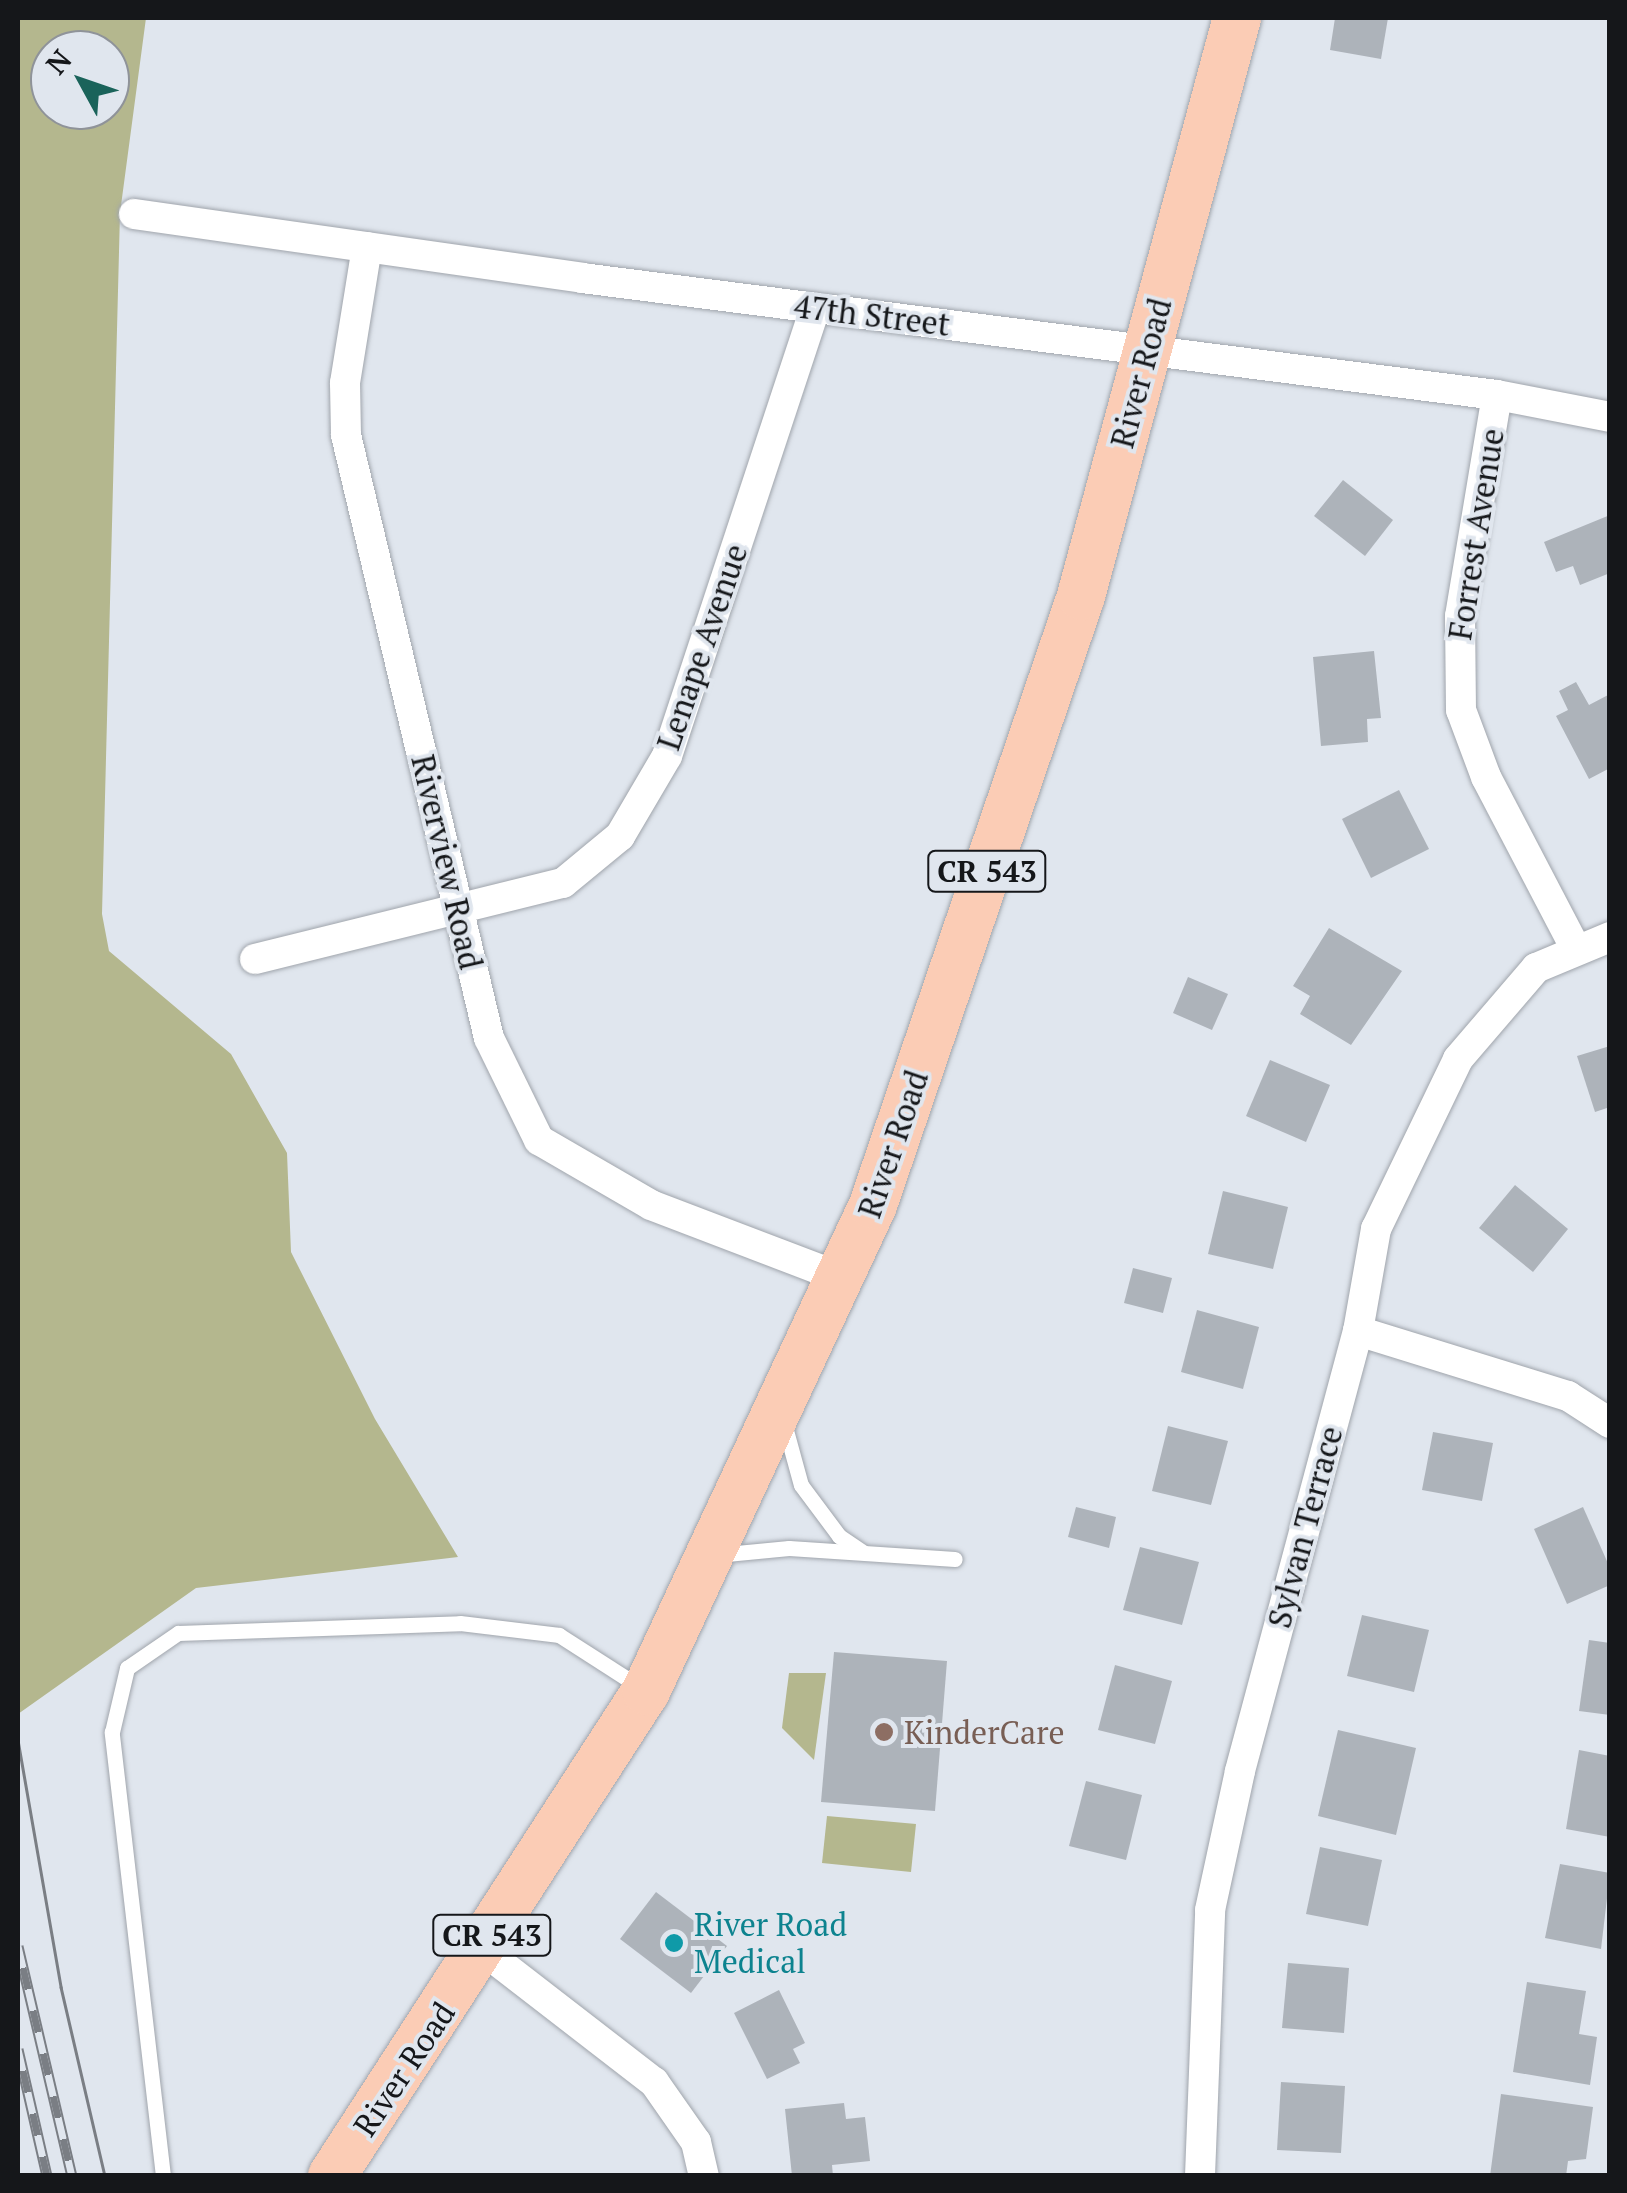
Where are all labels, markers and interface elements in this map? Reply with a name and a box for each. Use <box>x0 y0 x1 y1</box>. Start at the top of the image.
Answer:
north arrow <box>30 30 130 130</box>
text: N <box>37 42 79 82</box>
street label: 47th Street <box>792 286 952 344</box>
street label: River Road <box>1103 294 1179 452</box>
street label: Forrest Avenue <box>1440 425 1512 643</box>
street label: Lenape Avenue <box>649 539 755 755</box>
street label: Riverview Road <box>404 751 490 973</box>
road number: CR 543 <box>927 846 1047 896</box>
street label: River Road <box>850 1065 936 1223</box>
street label: Sylvan Terrace <box>1260 1422 1350 1632</box>
place label: KinderCare <box>904 1713 1065 1751</box>
marker: KinderCare <box>873 1721 895 1743</box>
place label: River Road Medical <box>694 1906 847 1981</box>
road number: CR 543 <box>432 1910 552 1960</box>
marker: River Road Medical <box>663 1932 685 1954</box>
street label: River Road <box>345 1995 463 2143</box>

